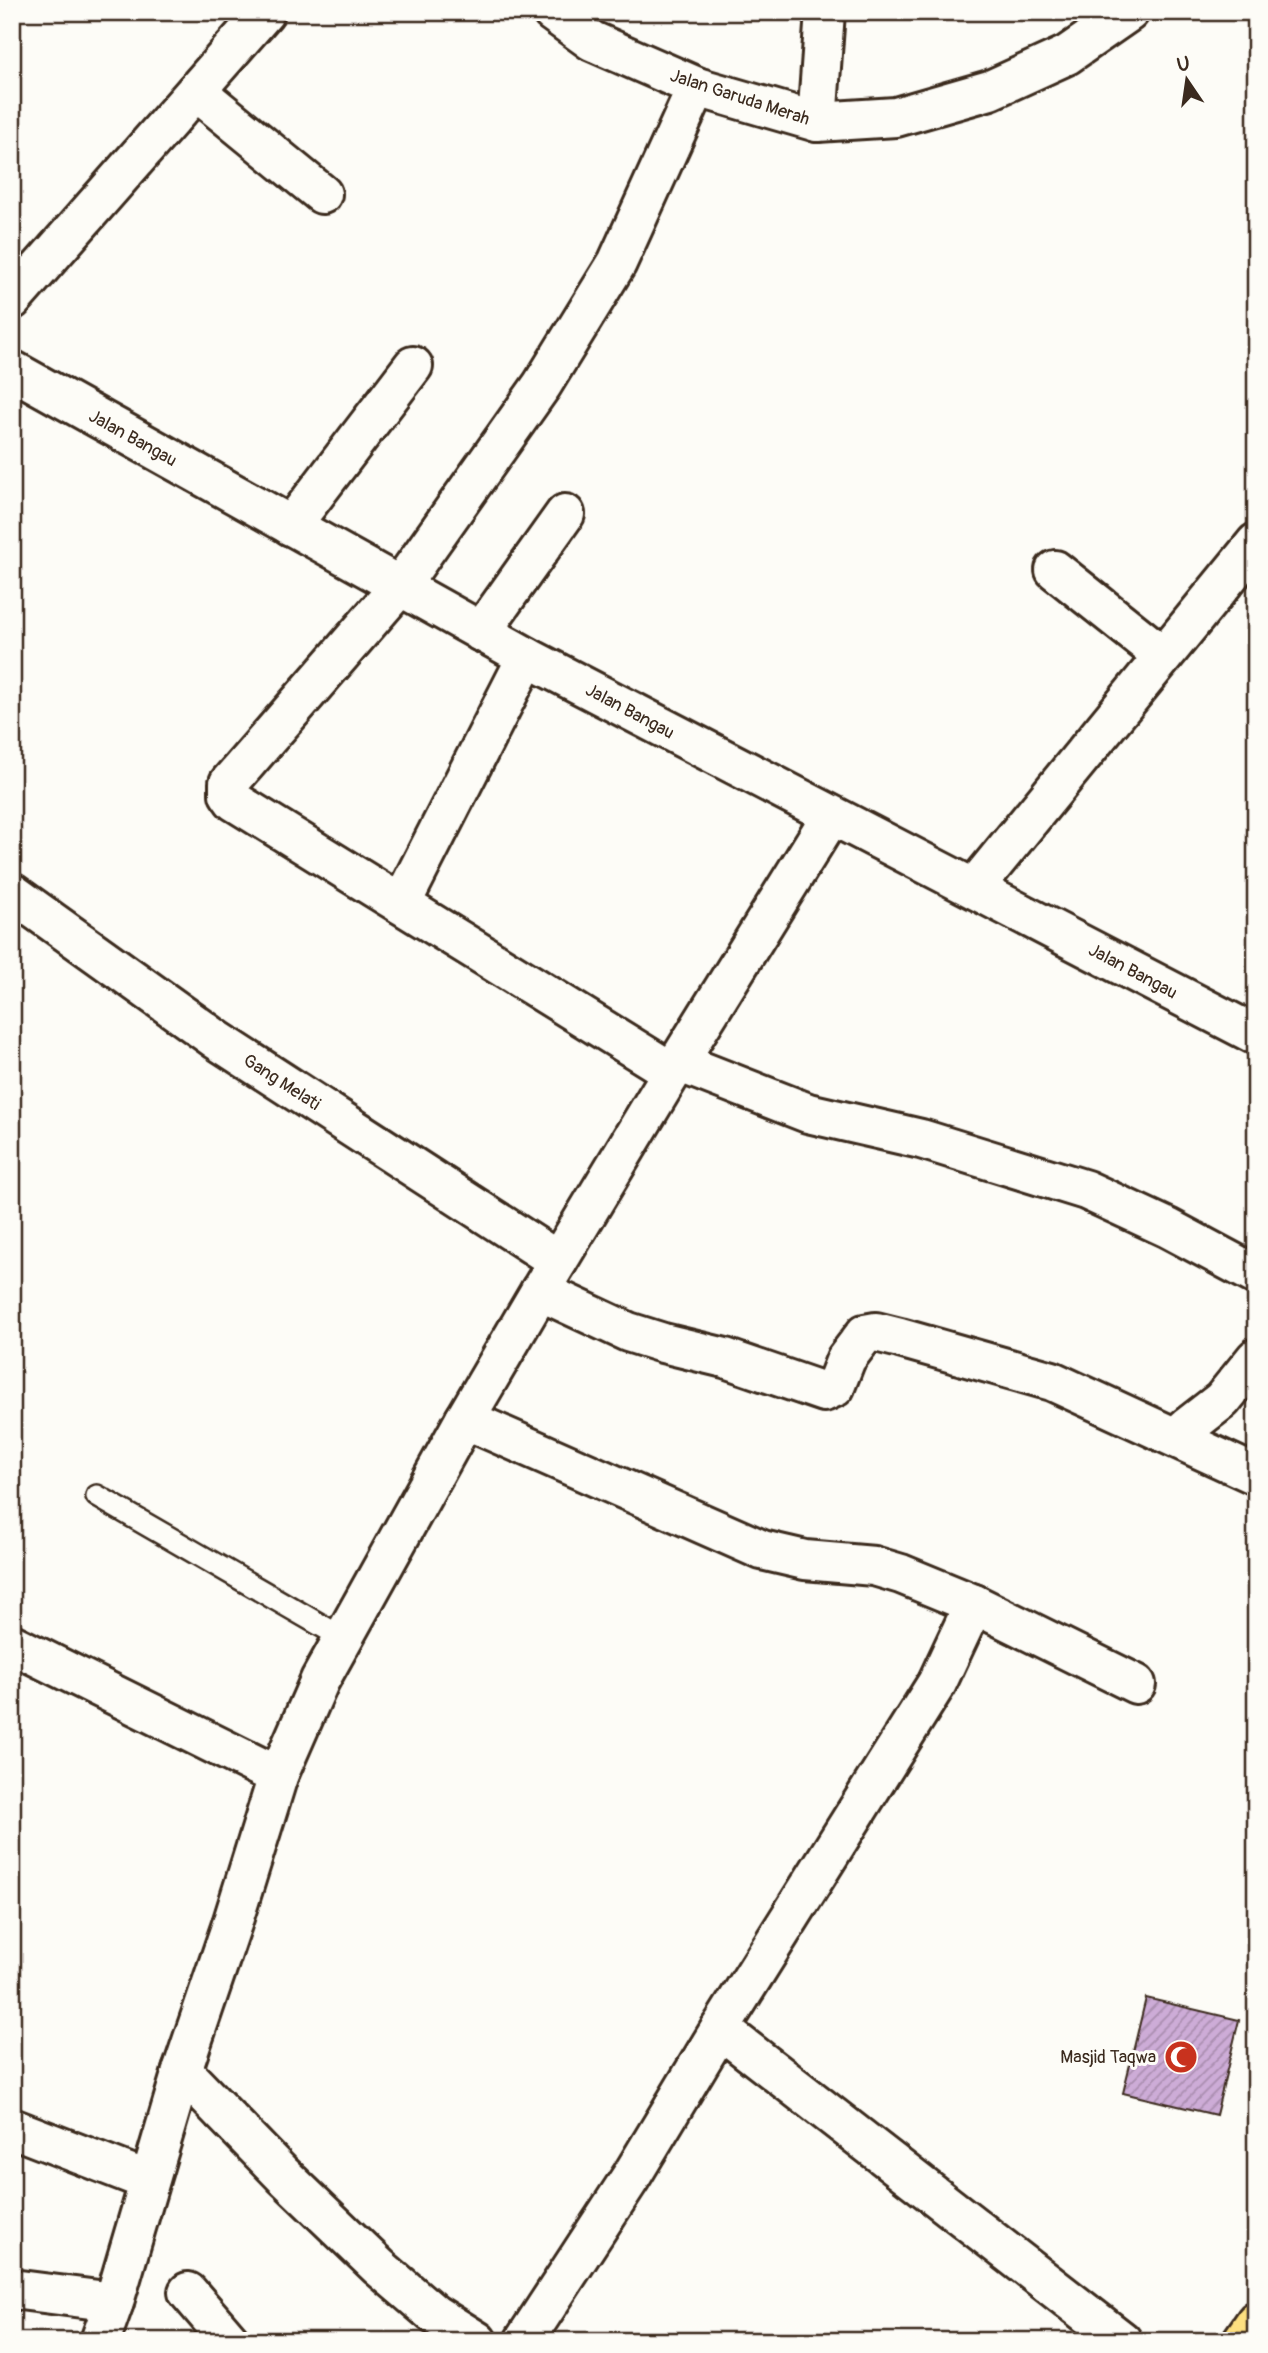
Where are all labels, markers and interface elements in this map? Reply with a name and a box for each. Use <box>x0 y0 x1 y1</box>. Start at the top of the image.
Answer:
north arrow <box>1152 46 1222 116</box>
text: U <box>1175 51 1192 78</box>
street label: Jalan Garuda Merah <box>667 64 812 131</box>
street label: Jalan Bangau <box>85 405 181 472</box>
street label: Jalan Bangau <box>581 678 678 744</box>
street label: Jalan Bangau <box>1084 938 1181 1004</box>
street label: Gang Melati <box>239 1049 325 1116</box>
mosque icon: Masjid Taqwa <box>1162 2038 1200 2076</box>
place label: Masjid Taqwa <box>1060 2046 1156 2069</box>

